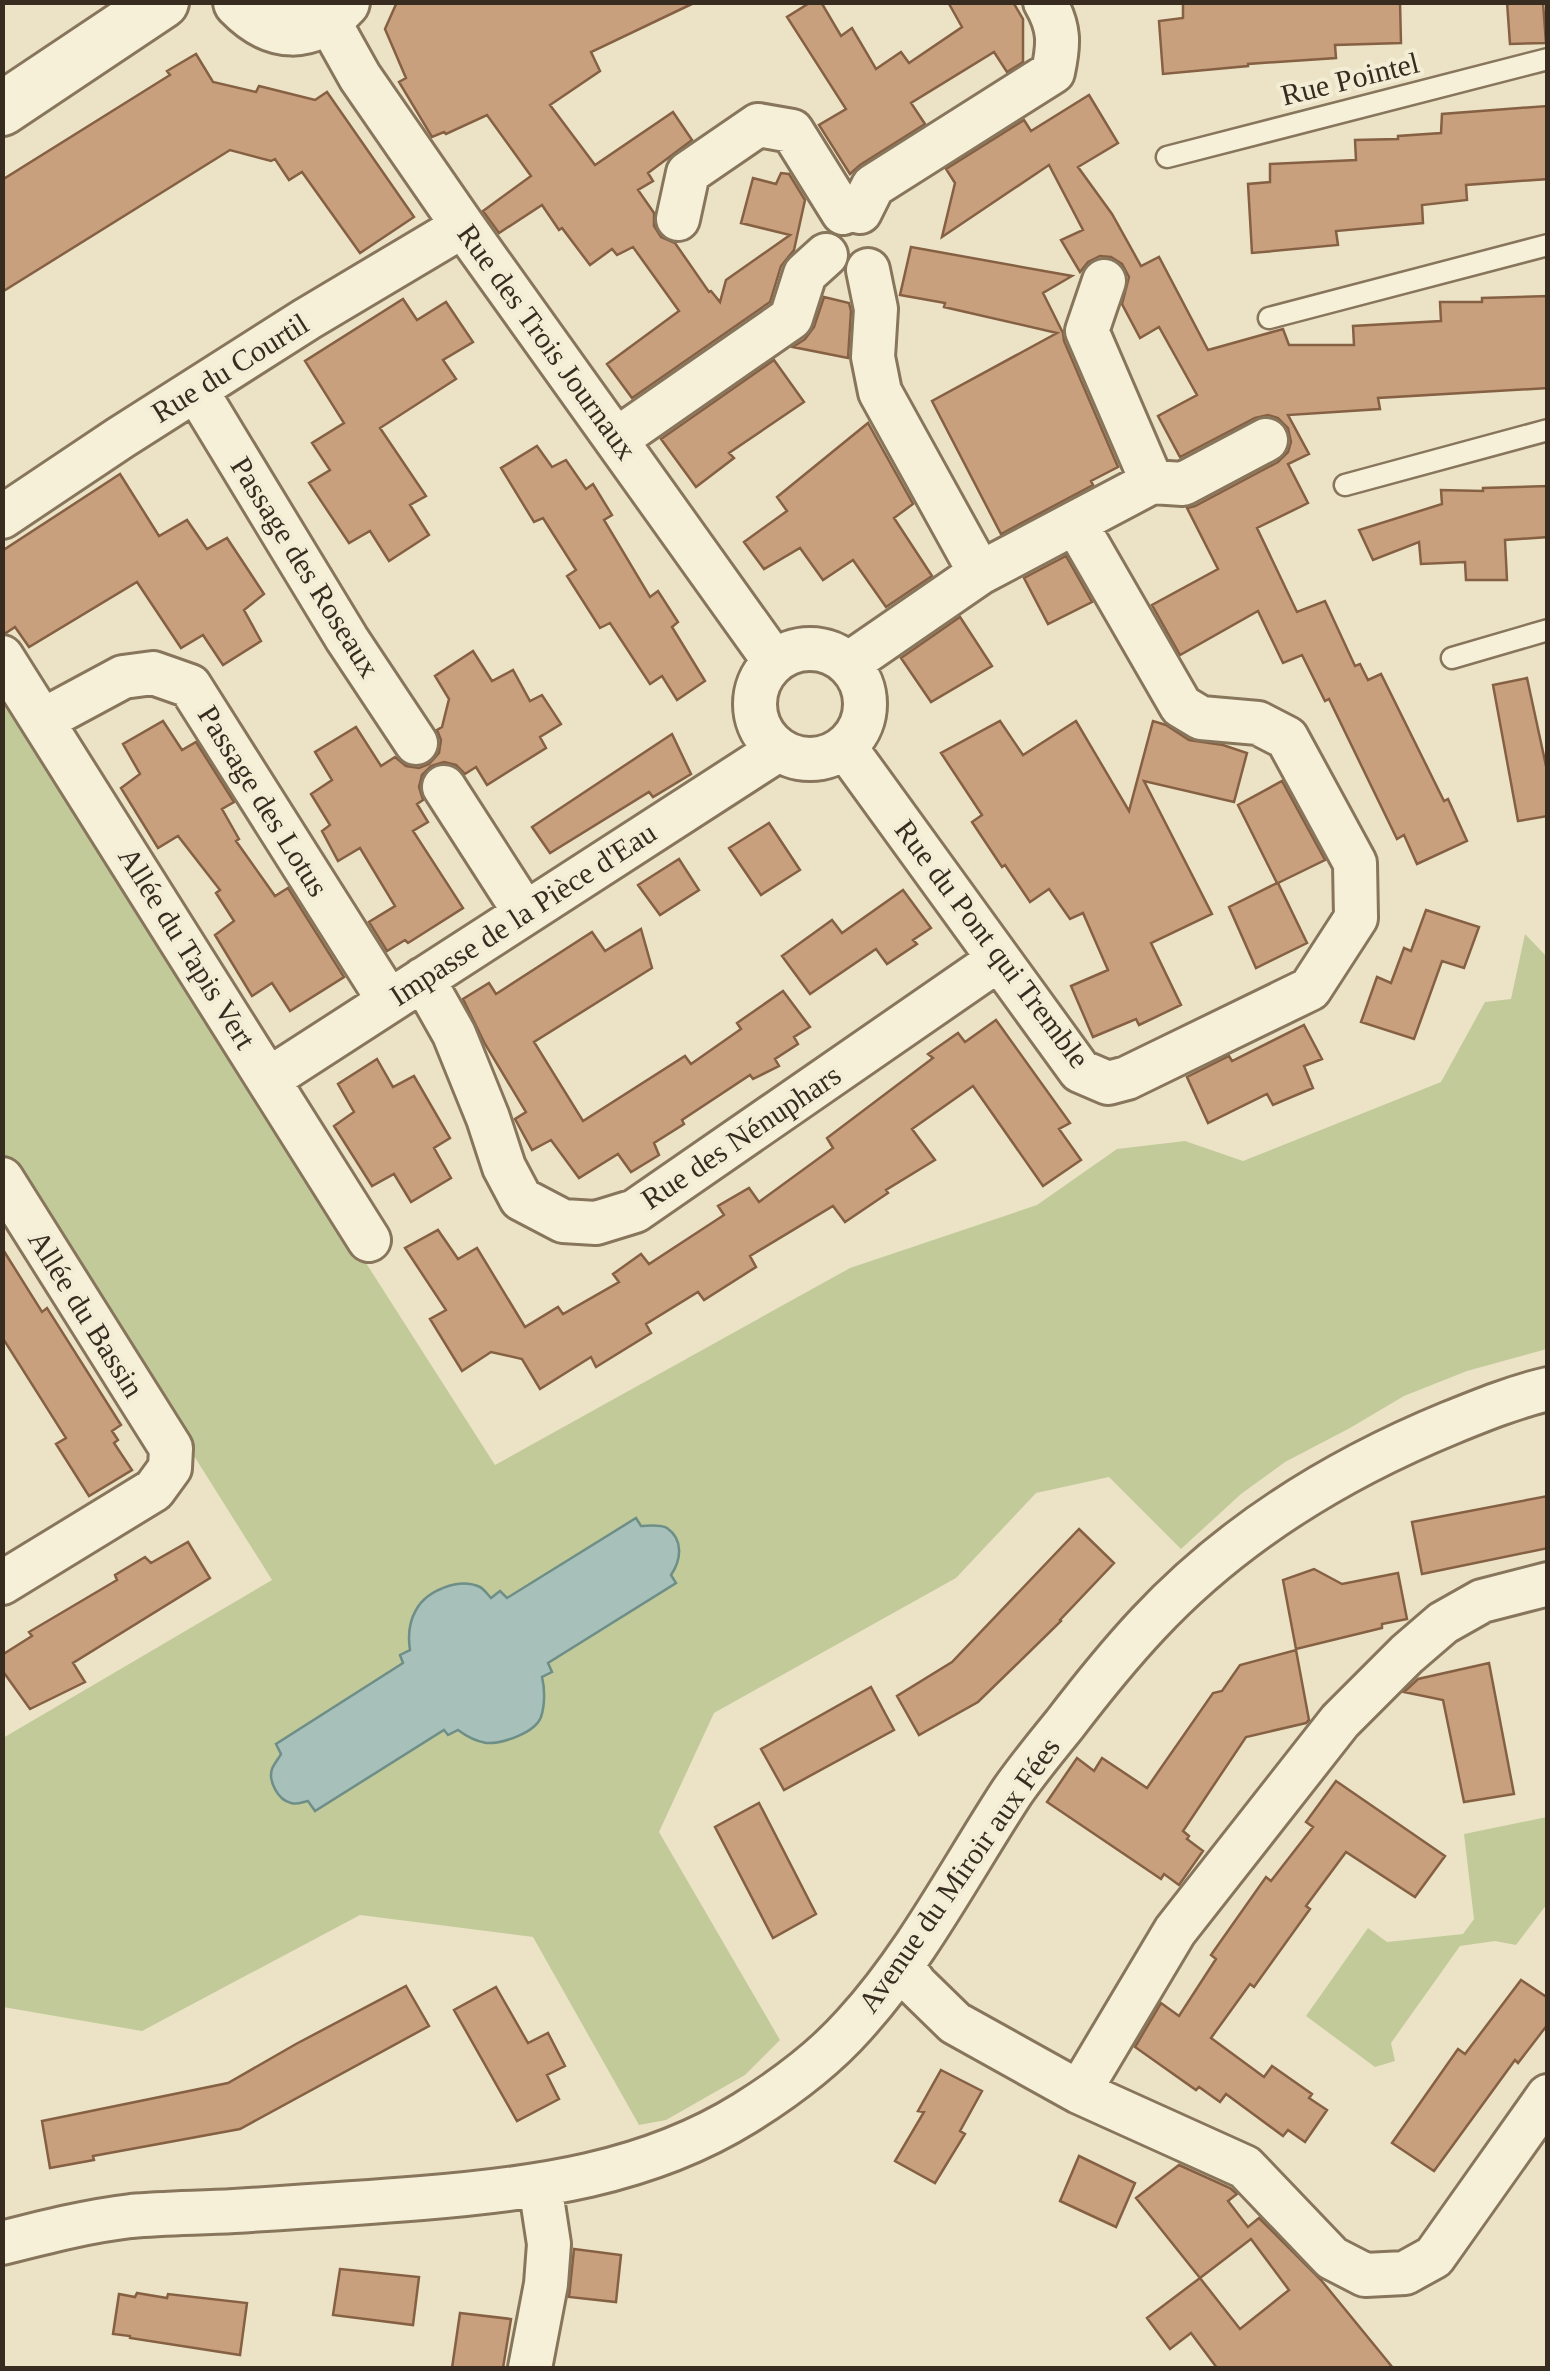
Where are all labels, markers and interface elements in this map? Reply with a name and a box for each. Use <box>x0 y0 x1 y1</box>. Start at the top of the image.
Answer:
street label: Rue Pointel <box>1278 45 1422 112</box>
street label: Rue des Trois Journaux <box>451 218 644 466</box>
street label: Rue du Courtil <box>145 306 314 429</box>
street label: Passage des Roseaux <box>224 451 387 683</box>
street label: Passage des Lotus <box>192 699 335 902</box>
street label: Rue du Pont qui Tremble <box>888 813 1096 1074</box>
street label: Impasse de la Pièce d'Eau <box>384 815 662 1012</box>
street label: Allée du Tapis Vert <box>112 841 263 1055</box>
street label: Rue des Nénuphars <box>635 1058 847 1215</box>
street label: Allée du Bassin <box>22 1224 151 1403</box>
street label: Avenue du Miroir aux Fées <box>851 1731 1066 2018</box>

